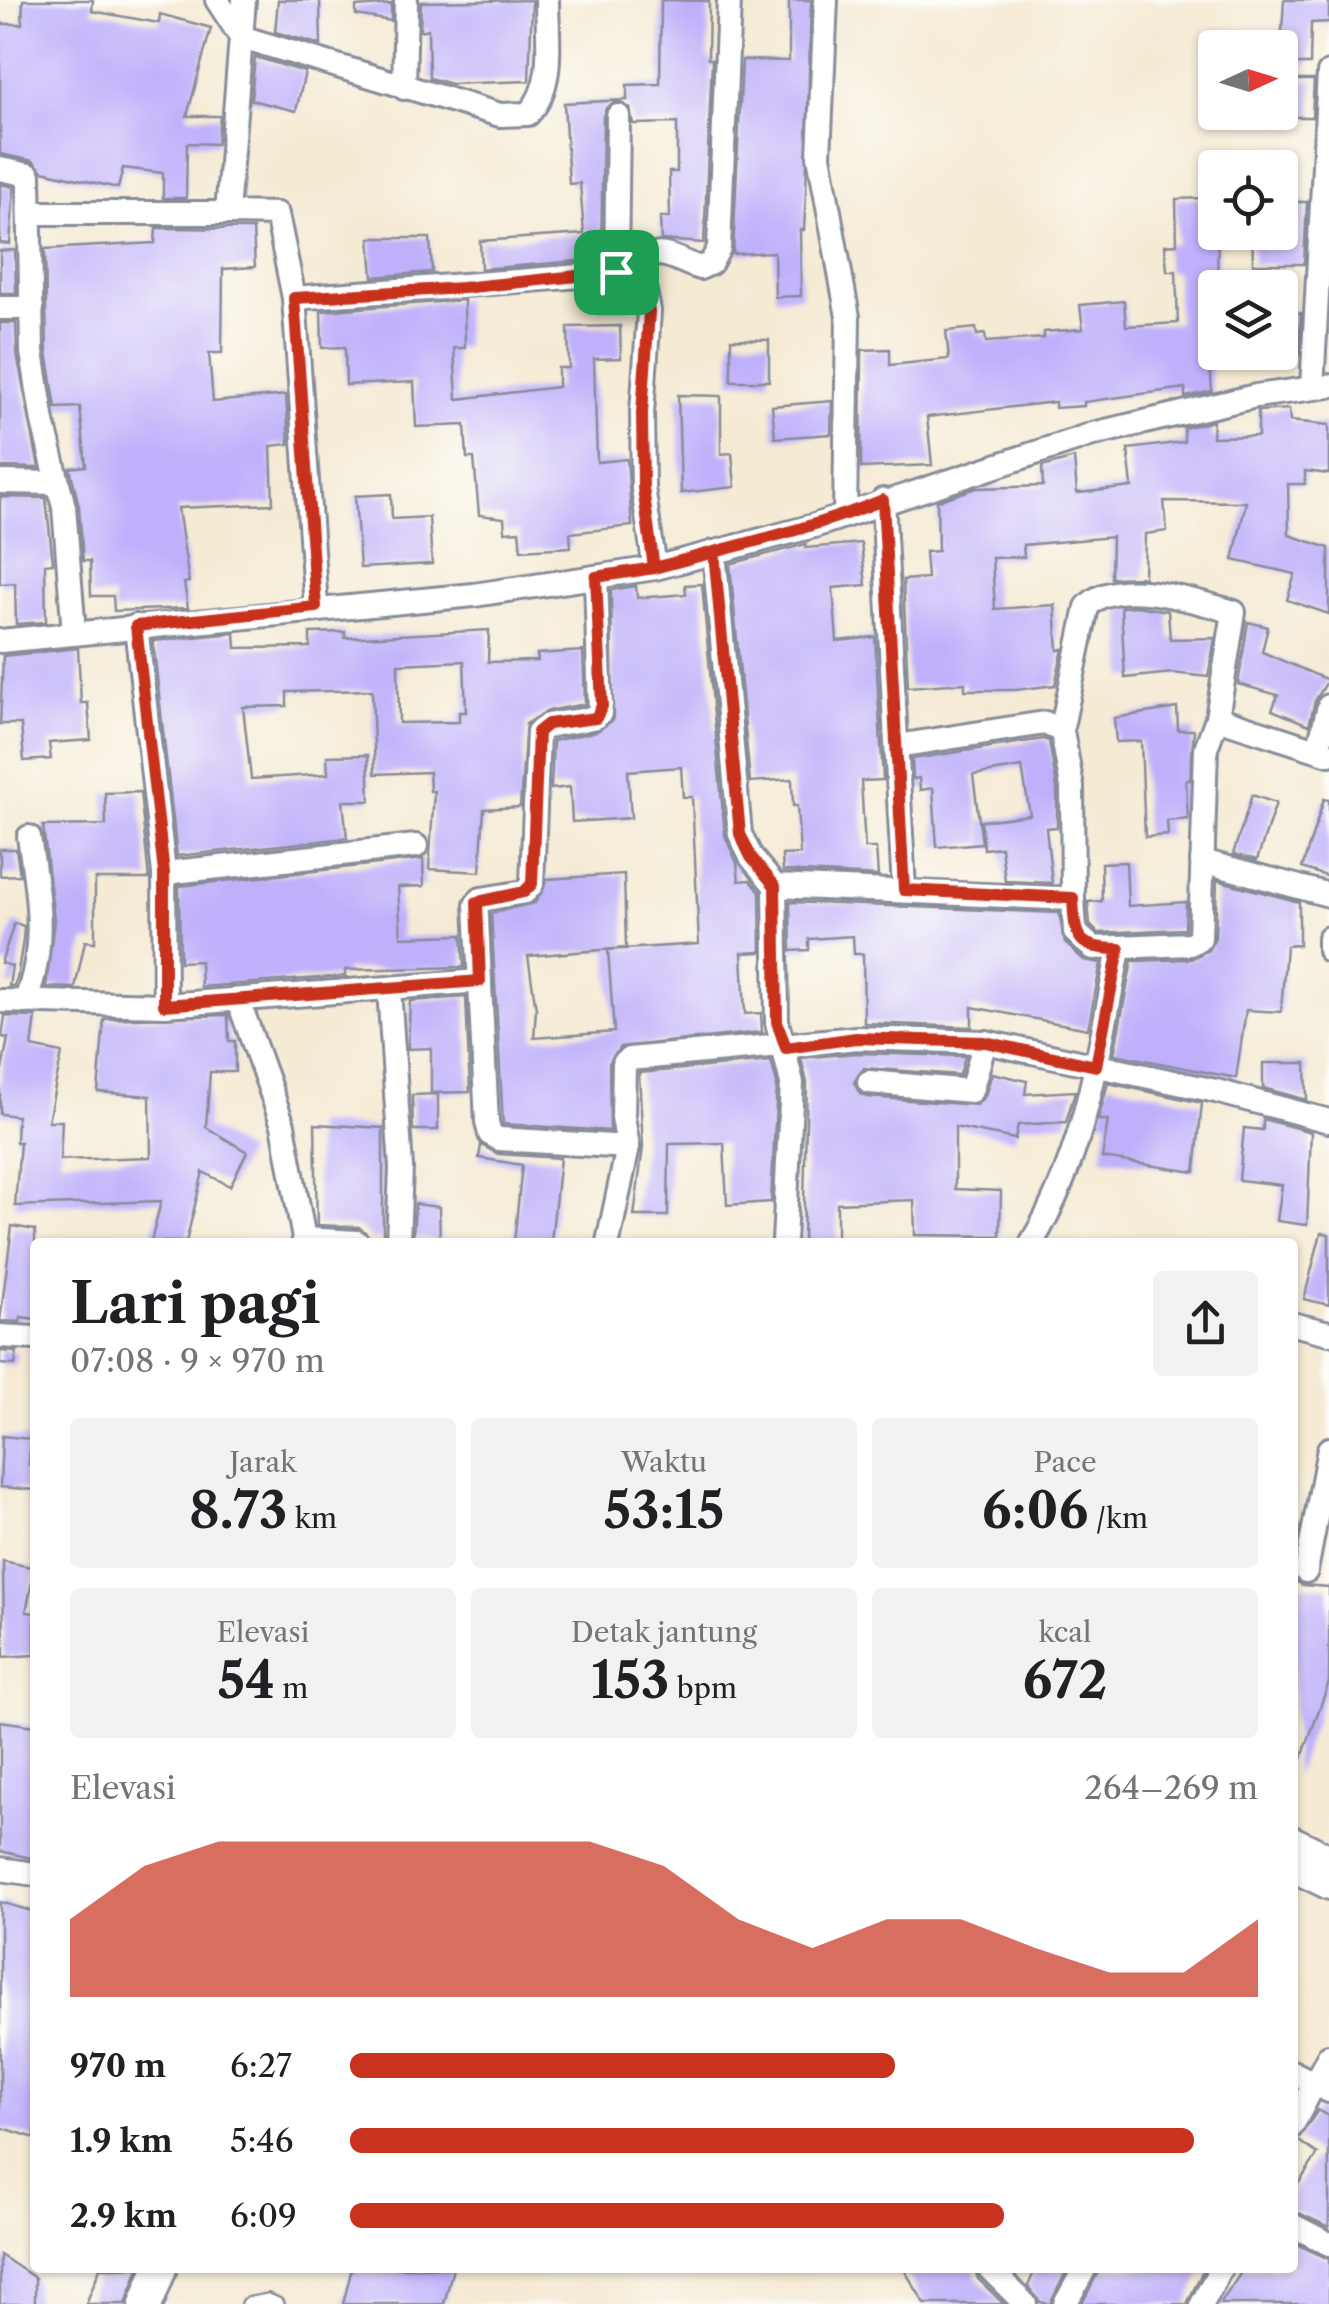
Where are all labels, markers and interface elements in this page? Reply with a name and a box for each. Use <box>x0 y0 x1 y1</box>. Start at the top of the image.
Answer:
north arrow <box>1198 30 1298 130</box>
map controls <box>1198 30 1298 370</box>
button: locate <box>1198 150 1298 250</box>
pin <box>574 230 659 315</box>
icon: arrive <box>589 245 644 300</box>
button: layers <box>1198 270 1298 370</box>
text: Lari pagi <box>70 1270 320 1337</box>
button: share <box>1153 1271 1258 1376</box>
text: 07:08 · 9 × 970 m <box>70 1341 325 1380</box>
text: Jarak <box>230 1445 296 1479</box>
text: Waktu <box>621 1445 707 1479</box>
text: Pace <box>1033 1445 1097 1479</box>
text: 8.73 <box>189 1479 287 1541</box>
text: 53:15 <box>604 1479 724 1541</box>
text: 6:06 <box>982 1479 1088 1541</box>
text: km <box>287 1501 337 1535</box>
text: /km <box>1088 1501 1148 1535</box>
text: Elevasi <box>217 1615 309 1649</box>
text: Detak jantung <box>571 1615 757 1649</box>
text: kcal <box>1039 1615 1091 1649</box>
text: 54 <box>218 1649 275 1711</box>
text: 153 <box>591 1649 669 1711</box>
text: 672 <box>1023 1649 1107 1711</box>
text: m <box>275 1671 308 1705</box>
text: bpm <box>669 1671 737 1705</box>
text: Elevasi <box>70 1768 176 1807</box>
text: 264–269 m <box>1084 1768 1258 1807</box>
text: 970 m <box>70 2046 166 2085</box>
text: 6:27 <box>230 2046 292 2085</box>
text: 1.9 km <box>70 2121 173 2160</box>
text: 5:46 <box>230 2121 294 2160</box>
text: 2.9 km <box>70 2196 177 2235</box>
text: 6:09 <box>230 2196 297 2235</box>

